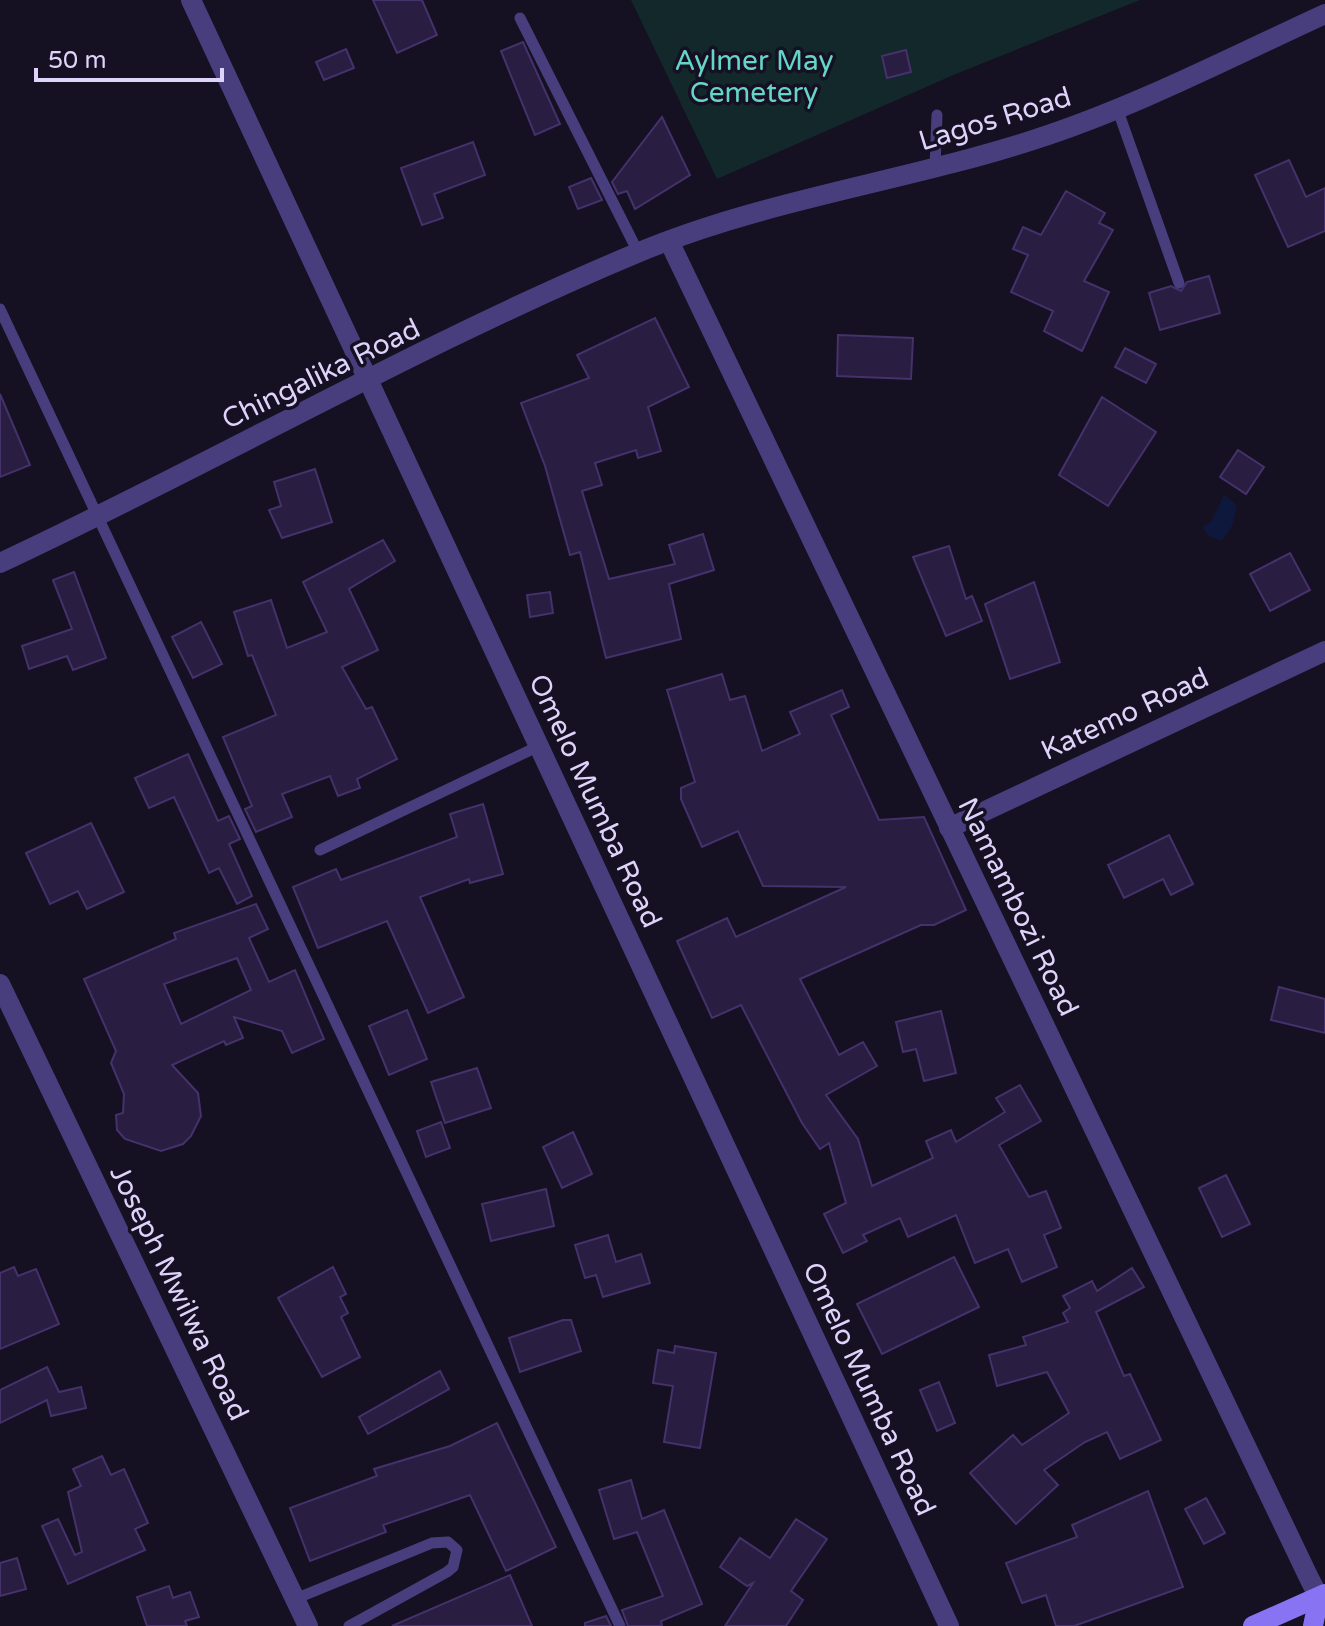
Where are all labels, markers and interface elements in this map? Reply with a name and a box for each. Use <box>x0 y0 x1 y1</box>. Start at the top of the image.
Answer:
scale bar <box>36 32 222 82</box>
park label: Aylmer May Cemetery <box>674 44 834 110</box>
text: 50 m <box>48 46 106 75</box>
street label: Lagos Road <box>915 80 1075 158</box>
street label: Chingalika Road <box>216 311 426 437</box>
street label: Katemo Road <box>1036 660 1214 768</box>
street label: Omelo Mumba Road <box>521 669 669 933</box>
street label: Namambozi Road <box>950 792 1086 1022</box>
street label: Joseph Mwilwa Road <box>102 1160 256 1426</box>
street label: Omelo Mumba Road <box>795 1257 943 1521</box>

